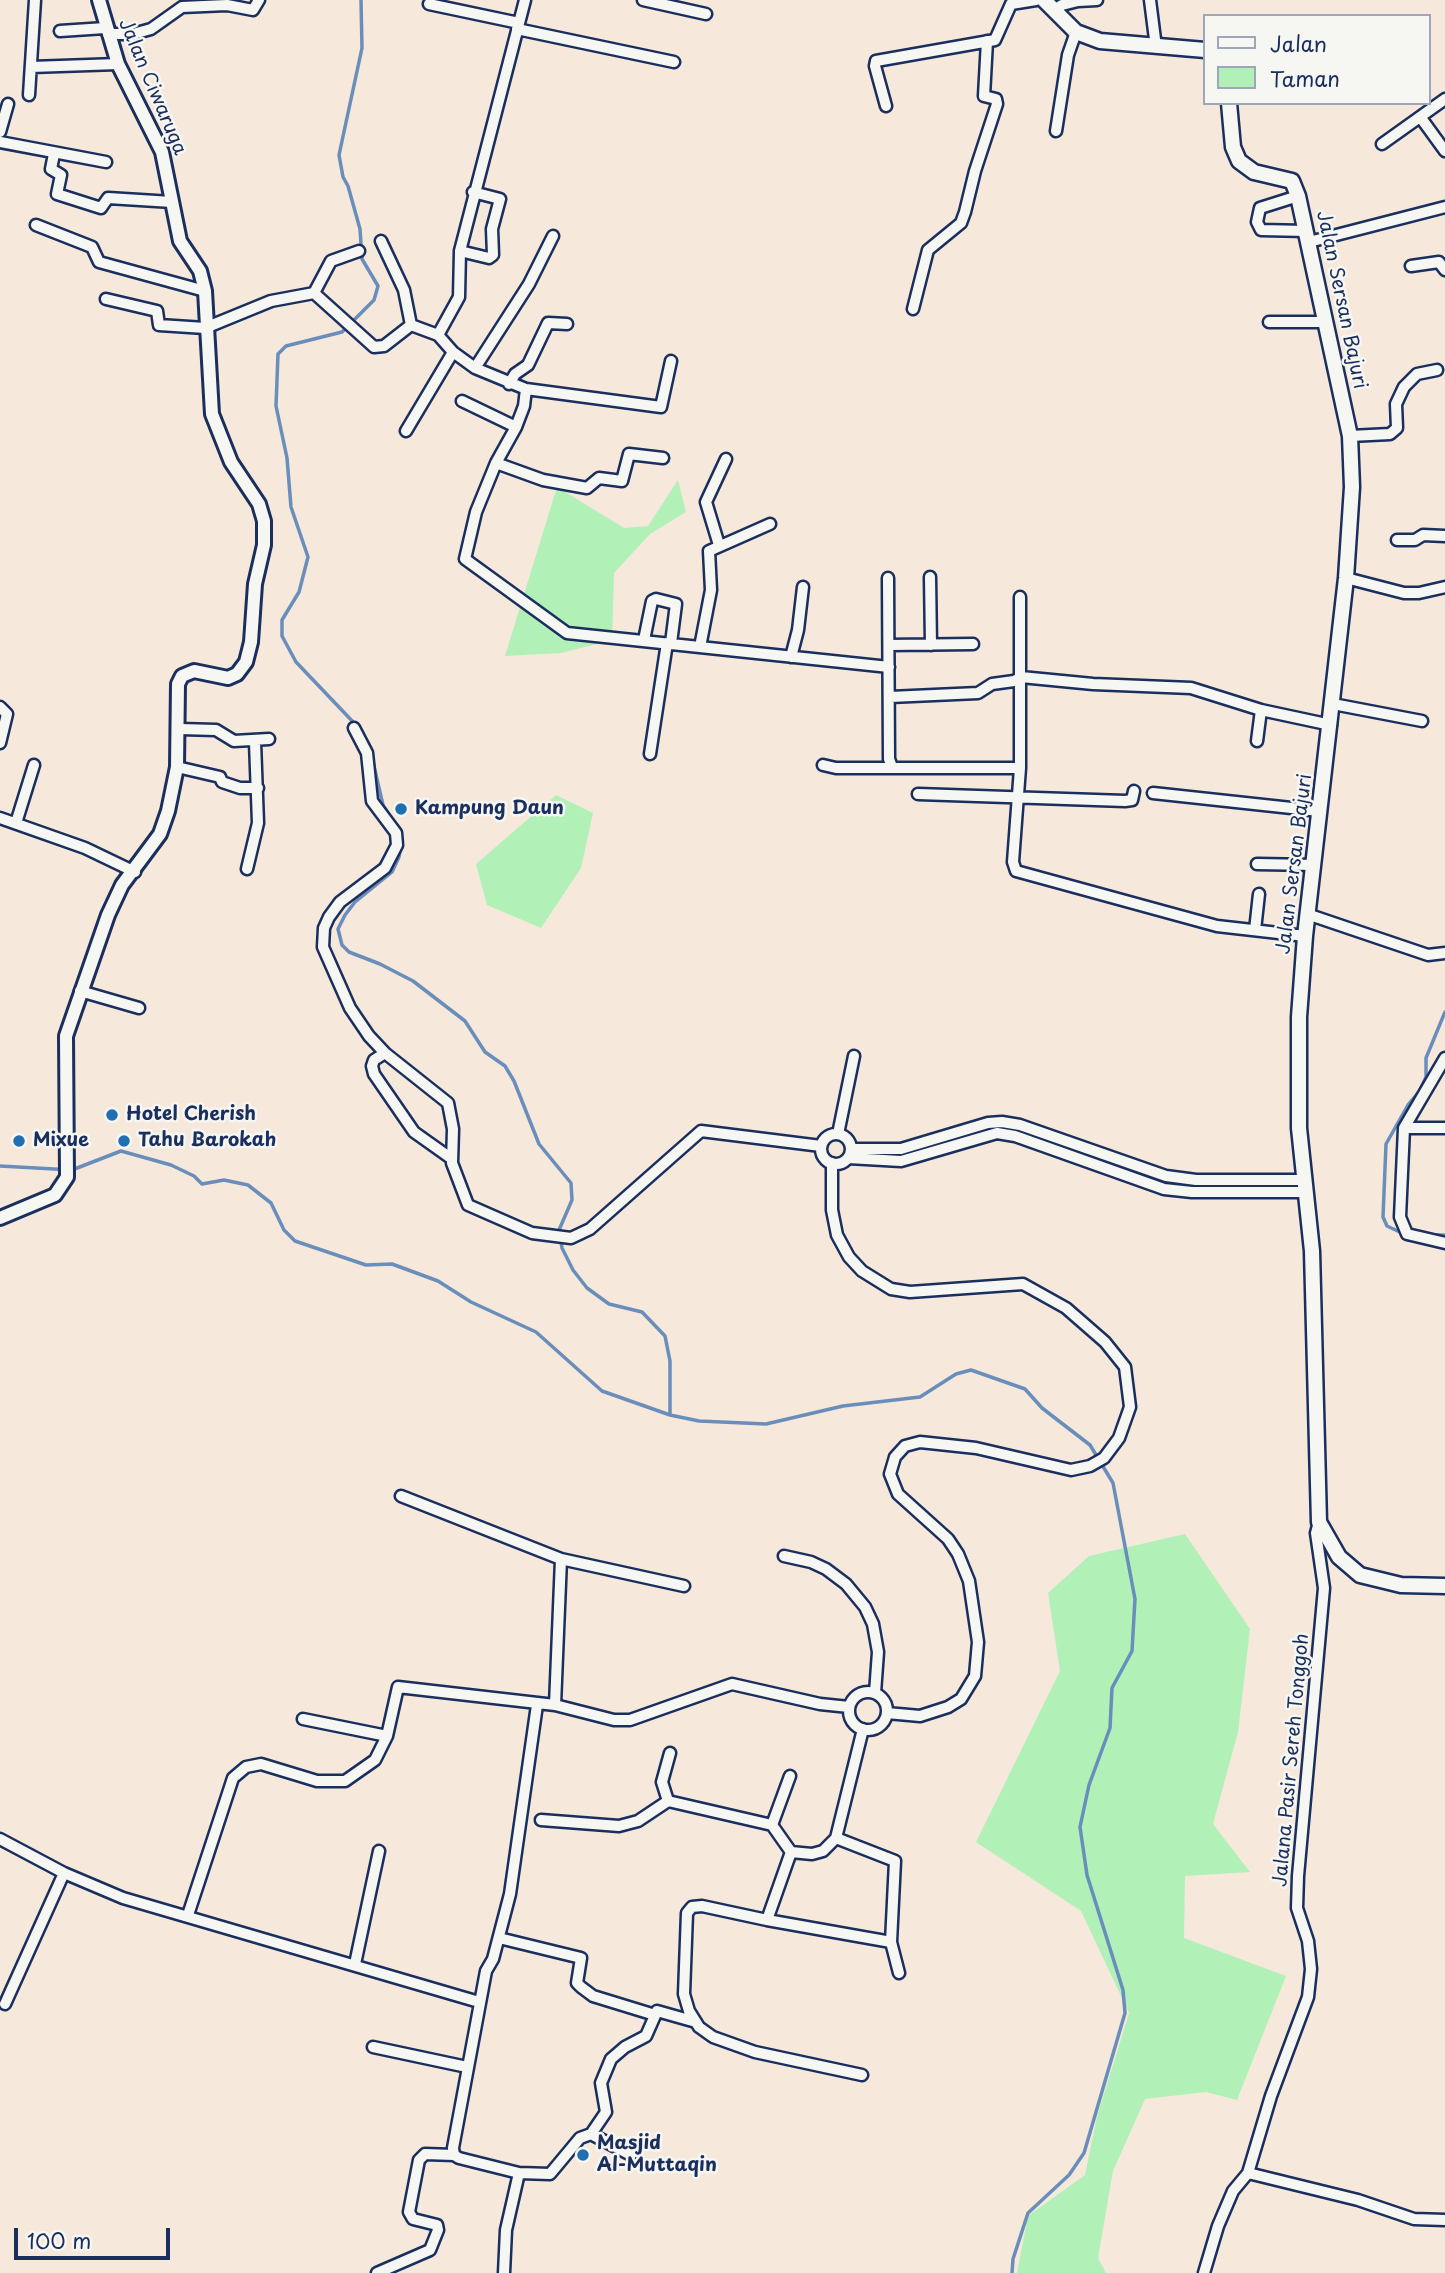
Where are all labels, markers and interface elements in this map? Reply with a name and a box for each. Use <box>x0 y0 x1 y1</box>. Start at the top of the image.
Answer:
legend <box>1204 14 1431 105</box>
street label: Jalan Ciwaruga <box>113 16 191 158</box>
text: Jalan <box>1270 27 1327 59</box>
text: Taman <box>1270 62 1340 94</box>
street label: Jalan Sersan Bajuri <box>1311 209 1371 391</box>
street label: Jalan Sersan Bajuri <box>1273 772 1317 956</box>
place label: Kampung Daun <box>415 798 564 820</box>
marker: Kampung Daun <box>393 801 409 817</box>
place label: Hotel Cherish <box>126 1104 256 1126</box>
marker: Hotel Cherish <box>104 1107 120 1123</box>
place label: Mixue <box>33 1130 89 1152</box>
place label: Tahu Barokah <box>138 1130 276 1152</box>
marker: Mixue <box>11 1133 27 1149</box>
marker: Tahu Barokah <box>116 1133 132 1149</box>
street label: Jalana Pasir Sereh Tonggoh <box>1270 1632 1314 1888</box>
place label: Masjid Al-Muttaqin <box>597 2133 717 2177</box>
marker: Masjid Al-Muttaqin <box>575 2147 591 2163</box>
scale bar <box>18 2214 173 2258</box>
text: 100 m <box>27 2224 91 2256</box>

